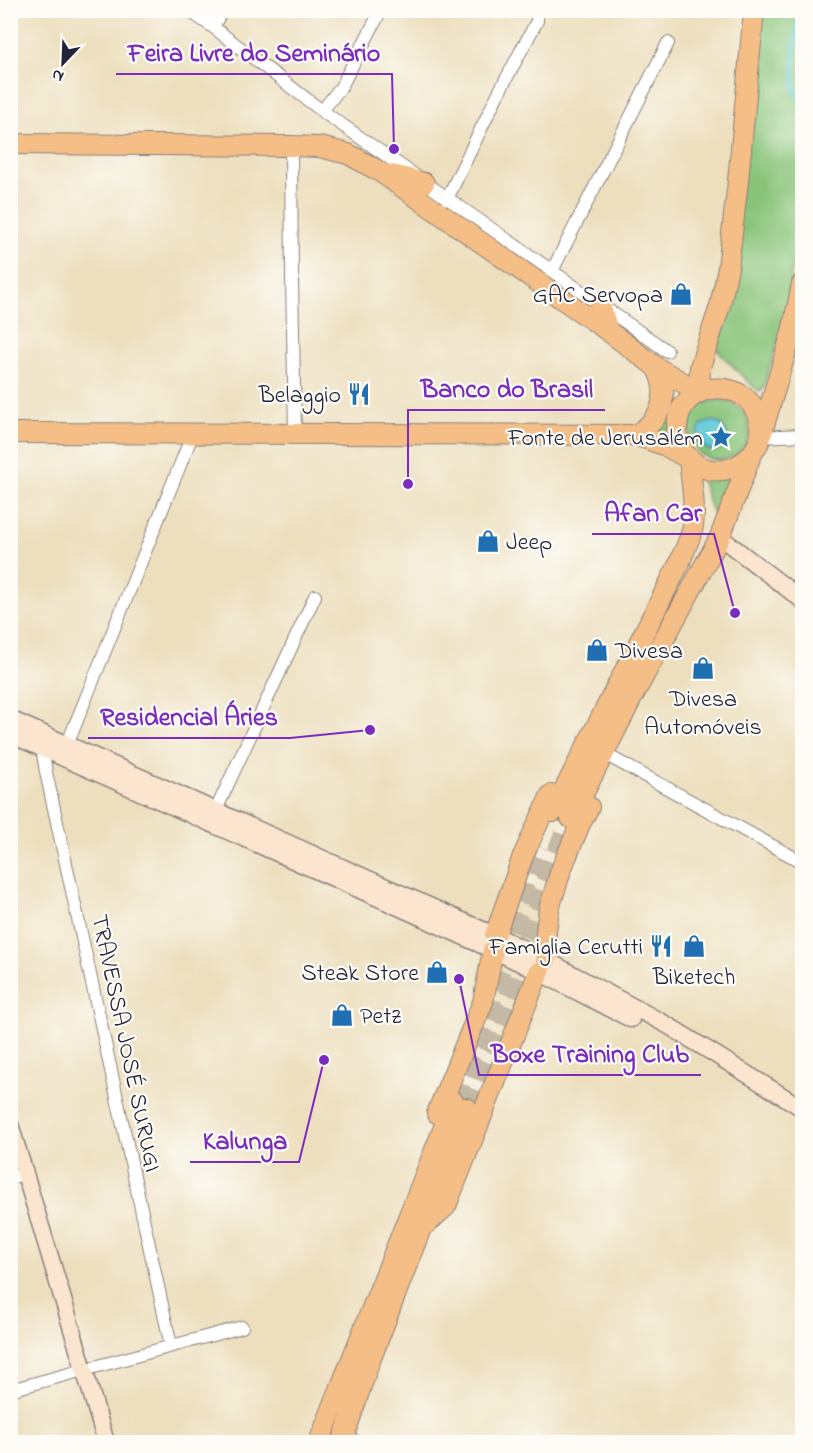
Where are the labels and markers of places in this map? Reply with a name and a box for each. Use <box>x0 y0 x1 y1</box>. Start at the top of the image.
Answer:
callout: Feira Livre do Seminário <box>116 30 392 74</box>
place label: GAC Servopa <box>533 279 663 314</box>
shop icon: GAC Servopa <box>668 281 694 307</box>
callout: Banco do Brasil <box>408 366 605 410</box>
place label: Belaggio <box>258 379 341 414</box>
restaurant icon: Belaggio <box>346 381 372 407</box>
place label: Fonte de Jerusalém <box>507 422 703 457</box>
place icon: Fonte de Jerusalém <box>708 424 734 450</box>
callout: Afan Car <box>592 490 714 534</box>
place label: Jeep <box>506 526 552 561</box>
shop icon: Jeep <box>475 528 501 554</box>
place label: Divesa <box>614 635 683 670</box>
shop icon: Divesa <box>584 637 610 663</box>
shop icon: Divesa Automóveis <box>690 655 716 681</box>
place label: Divesa Automóveis <box>644 683 762 746</box>
callout: Residencial Áries <box>88 694 290 738</box>
place label: Famiglia Cerutti <box>488 931 643 966</box>
restaurant icon: Famiglia Cerutti <box>648 933 674 959</box>
shop icon: Biketech <box>681 933 707 959</box>
place label: Steak Store <box>301 957 419 992</box>
shop icon: Steak Store <box>424 959 450 985</box>
place label: Biketech <box>652 961 735 996</box>
place label: Petz <box>360 1000 402 1035</box>
shop icon: Petz <box>329 1002 355 1028</box>
callout: Boxe Training Club <box>479 1031 701 1075</box>
callout: Kalunga <box>190 1118 299 1162</box>

